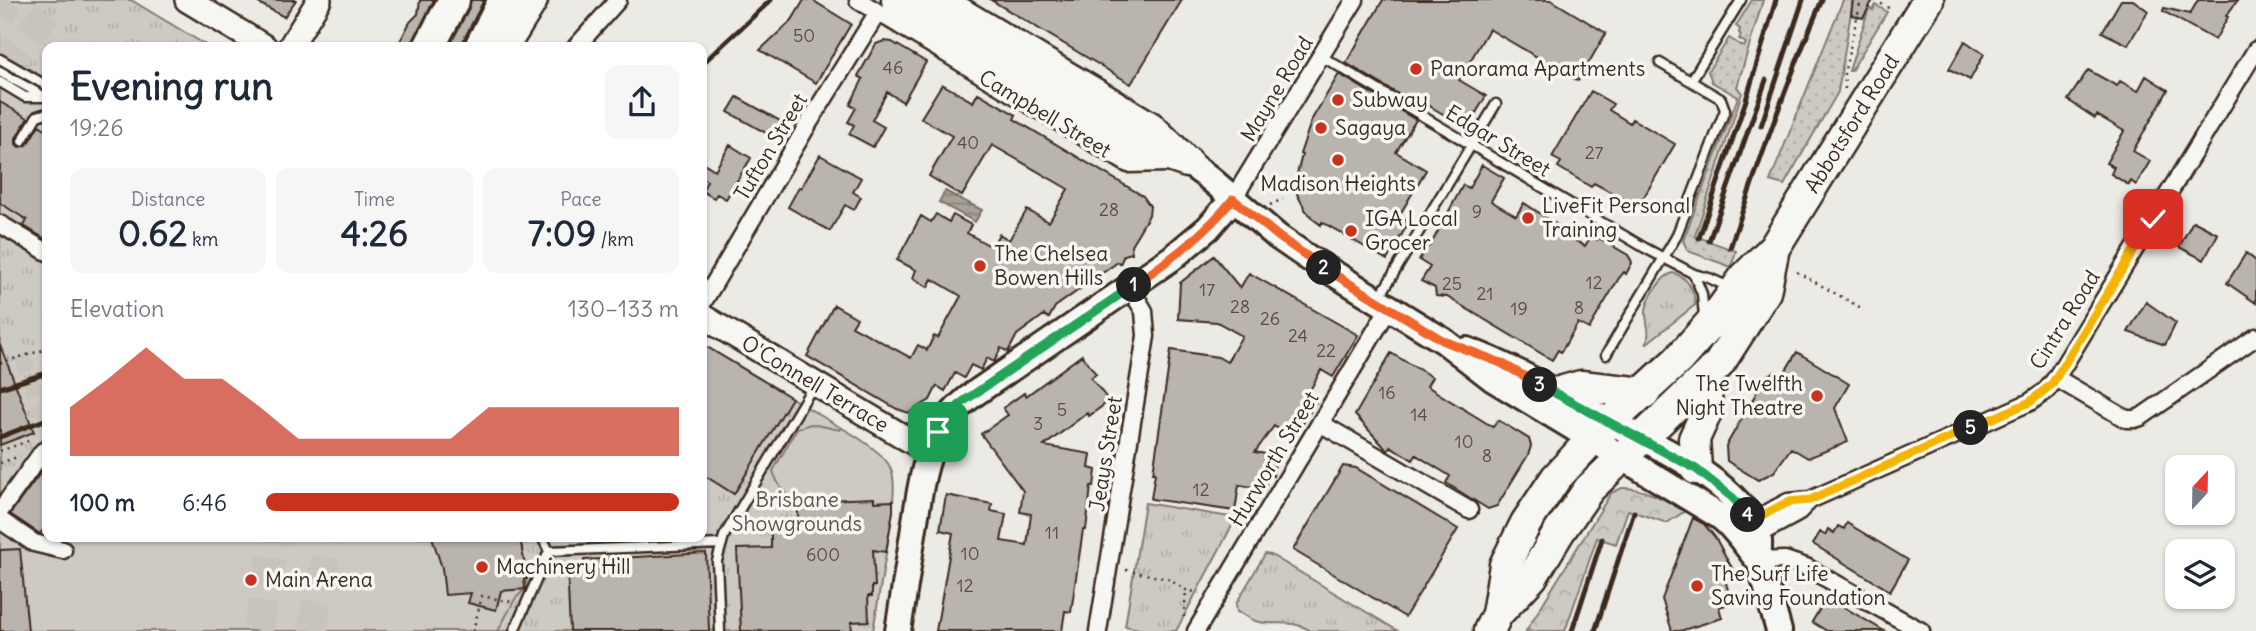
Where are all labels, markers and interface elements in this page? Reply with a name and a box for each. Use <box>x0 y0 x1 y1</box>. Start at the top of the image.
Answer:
house number: 50 <box>793 24 815 47</box>
street label: Mayne Road <box>1235 31 1319 146</box>
street label: Abbotsford Road <box>1798 49 1905 198</box>
place label: Panorama Apartments <box>1430 55 1645 82</box>
house number: 46 <box>883 56 903 79</box>
marker: Panorama Apartments <box>1408 61 1424 77</box>
text: Evening run <box>70 63 273 110</box>
street label: Campbell Street <box>974 64 1116 164</box>
button: share <box>605 65 679 139</box>
place label: Subway <box>1352 86 1428 113</box>
street label: Tufton Street <box>728 88 813 205</box>
marker: Subway <box>1330 92 1346 108</box>
street label: Edgar Street <box>1441 99 1556 182</box>
text: 19:26 <box>70 113 123 142</box>
place label: Sagaya <box>1335 114 1406 141</box>
marker: Sagaya <box>1313 120 1329 136</box>
house number: 40 <box>957 131 979 154</box>
house number: 27 <box>1585 141 1604 164</box>
marker: Madison Heights <box>1330 152 1346 168</box>
place label: Madison Heights <box>1260 170 1416 197</box>
text: Distance <box>131 187 205 211</box>
text: Time <box>354 187 395 211</box>
text: Pace <box>560 187 601 211</box>
pin <box>2123 189 2183 249</box>
place label: LiveFit Personal Training <box>1542 192 1690 243</box>
house number: 28 <box>1099 198 1119 221</box>
house number: 9 <box>1472 200 1482 223</box>
icon: check <box>2134 200 2172 238</box>
place label: IGA Local Grocer <box>1365 205 1458 256</box>
marker: LiveFit Personal Training <box>1520 210 1536 226</box>
text: 0.62 <box>118 211 188 255</box>
text: 4:26 <box>341 211 408 255</box>
text: 7:09 <box>528 211 596 255</box>
marker: IGA Local Grocer <box>1343 223 1359 239</box>
text: km <box>188 227 218 251</box>
text: /km <box>596 227 634 251</box>
place label: The Chelsea Bowen Hills <box>994 240 1108 291</box>
pin: 2 <box>1306 250 1342 286</box>
text: 2 <box>1318 255 1329 279</box>
marker: The Chelsea Bowen Hills <box>972 258 988 274</box>
street label: Cintra Road <box>2023 265 2106 374</box>
pin: 1 <box>1116 268 1152 302</box>
house number: 12 <box>1585 271 1603 294</box>
text: 1 <box>1130 272 1137 296</box>
house number: 25 <box>1442 272 1462 295</box>
house number: 17 <box>1199 278 1215 301</box>
house number: 21 <box>1476 282 1494 305</box>
text: Elevation <box>70 294 164 323</box>
text: 130–133 m <box>568 294 679 323</box>
house number: 28 <box>1230 295 1250 318</box>
house number: 8 <box>1574 296 1584 319</box>
house number: 19 <box>1510 297 1528 320</box>
house number: 26 <box>1260 307 1280 330</box>
house number: 24 <box>1288 324 1308 347</box>
street label: O'Connell Terrace <box>737 329 894 438</box>
house number: 22 <box>1316 339 1336 362</box>
pin: 3 <box>1522 368 1558 402</box>
place label: The Twelfth Night Theatre <box>1675 370 1803 421</box>
text: 3 <box>1534 372 1545 396</box>
house number: 16 <box>1378 381 1396 404</box>
street label: Hurworth Street <box>1223 386 1325 531</box>
marker: The Twelfth Night Theatre <box>1809 388 1825 404</box>
street label: Jeays Street <box>1083 394 1128 514</box>
house number: 5 <box>1057 398 1067 421</box>
pin <box>908 402 968 462</box>
house number: 14 <box>1410 403 1428 426</box>
pin: 5 <box>1954 410 1988 446</box>
house number: 3 <box>1033 412 1043 435</box>
icon: arrive <box>919 413 957 451</box>
text: 5 <box>1965 415 1976 439</box>
house number: 10 <box>1455 430 1474 453</box>
house number: 8 <box>1482 444 1492 467</box>
north arrow <box>2165 455 2235 525</box>
map controls <box>2165 455 2235 609</box>
house number: 12 <box>1192 478 1210 501</box>
park label: Brisbane Showgrounds <box>732 486 862 537</box>
text: 100 m <box>70 488 135 517</box>
text: 6:46 <box>182 488 227 517</box>
pin: 4 <box>1730 498 1766 532</box>
text: 4 <box>1742 502 1753 526</box>
house number: 11 <box>1045 521 1059 544</box>
button: layers <box>2165 539 2235 609</box>
house number: 10 <box>961 542 980 565</box>
house number: 600 <box>806 543 840 566</box>
place label: Machinery Hill <box>496 553 630 580</box>
marker: Machinery Hill <box>474 559 490 575</box>
place label: The Surf Life Saving Foundation <box>1711 560 1886 611</box>
place label: Main Arena <box>265 566 373 593</box>
marker: Main Arena <box>243 572 259 588</box>
house number: 12 <box>956 574 974 597</box>
marker: The Surf Life Saving Foundation <box>1689 578 1705 594</box>

